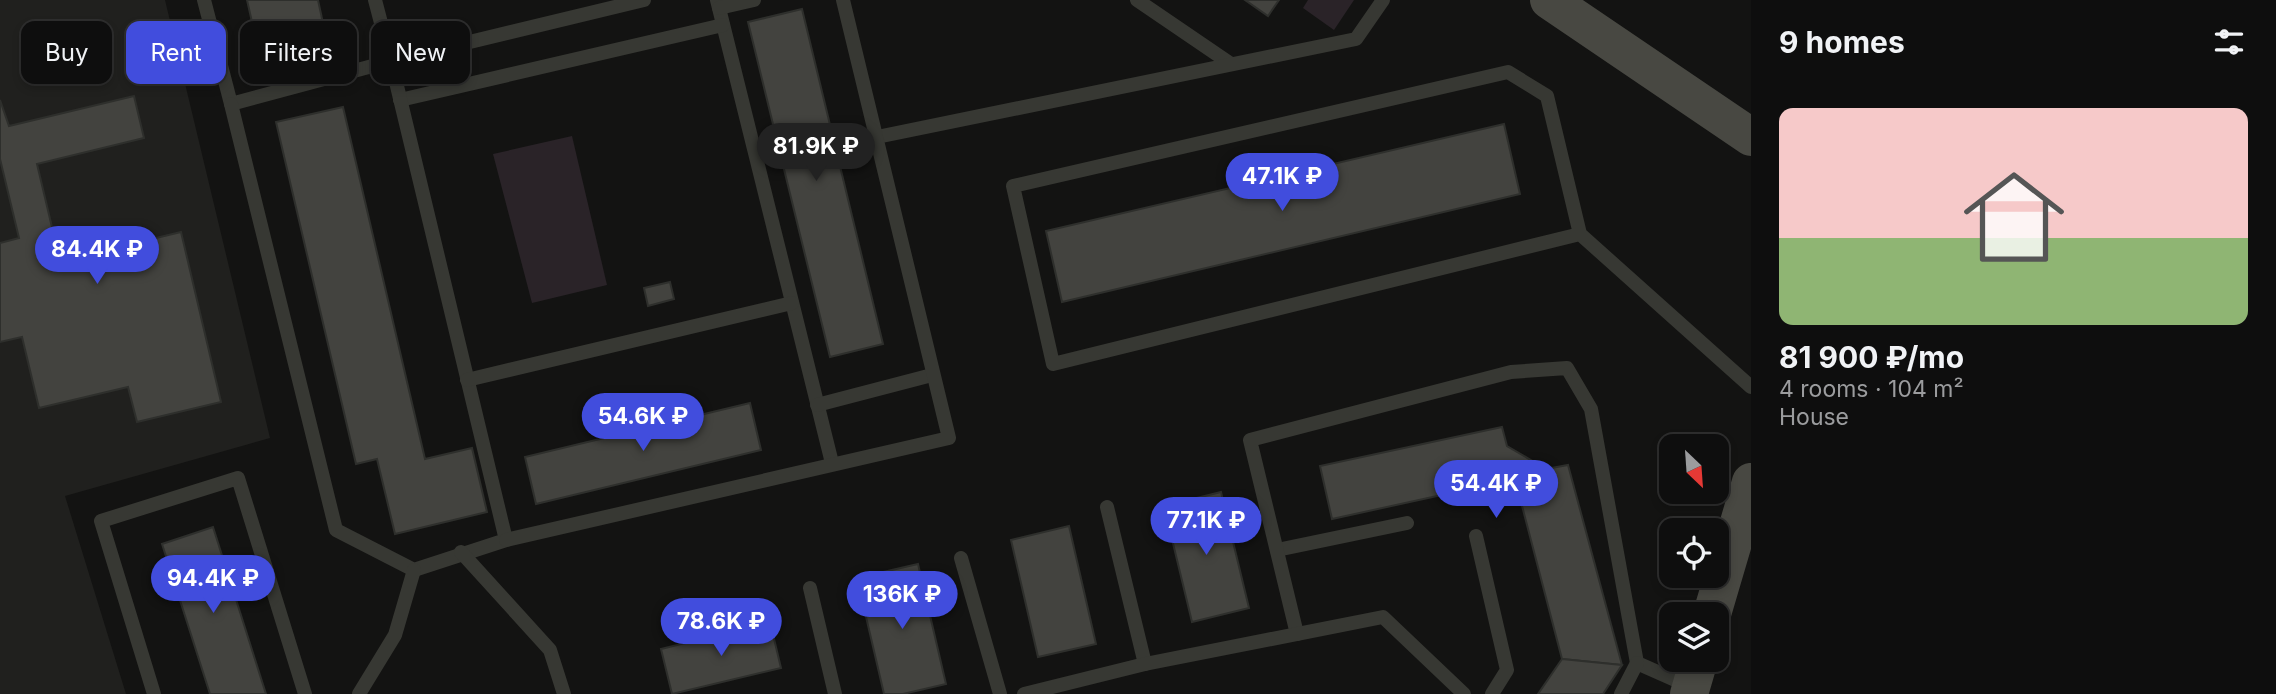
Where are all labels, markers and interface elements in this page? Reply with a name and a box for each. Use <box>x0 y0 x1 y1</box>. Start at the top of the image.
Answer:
chip: Buy <box>21 21 112 84</box>
chip: Rent <box>126 21 226 84</box>
chip: Filters <box>240 21 357 84</box>
chip: New <box>371 21 470 84</box>
icon: filters <box>2210 23 2248 61</box>
text: 9 homes <box>1779 24 1905 60</box>
pin: 81.9K ₽ <box>751 124 881 183</box>
text: 81.9K ₽ <box>773 132 859 160</box>
pin: 47.1K ₽ <box>1217 154 1347 213</box>
icon: home <box>1951 154 2077 280</box>
text: 47.1K ₽ <box>1242 162 1322 190</box>
pin: 84.4K ₽ <box>32 226 162 286</box>
text: 84.4K ₽ <box>51 235 143 263</box>
text: 81 900 ₽/mo <box>1779 339 1964 375</box>
text: 4 rooms · 104 m² <box>1779 375 1964 403</box>
pin: 54.6K ₽ <box>578 393 708 453</box>
text: 54.6K ₽ <box>598 402 688 430</box>
text: House <box>1779 403 1849 431</box>
north arrow <box>1659 434 1729 504</box>
map controls <box>1659 434 1729 672</box>
pin: 54.4K ₽ <box>1431 461 1561 520</box>
text: 54.4K ₽ <box>1450 469 1542 497</box>
pin: 77.1K ₽ <box>1141 498 1271 557</box>
text: 77.1K ₽ <box>1167 506 1245 534</box>
button: locate <box>1659 518 1729 588</box>
pin: 94.4K ₽ <box>148 556 278 615</box>
text: 94.4K ₽ <box>167 564 259 592</box>
pin: 136K ₽ <box>845 572 959 631</box>
text: 136K ₽ <box>863 580 941 608</box>
pin: 78.6K ₽ <box>656 598 786 658</box>
button: layers <box>1659 602 1729 672</box>
text: 78.6K ₽ <box>677 607 765 635</box>

